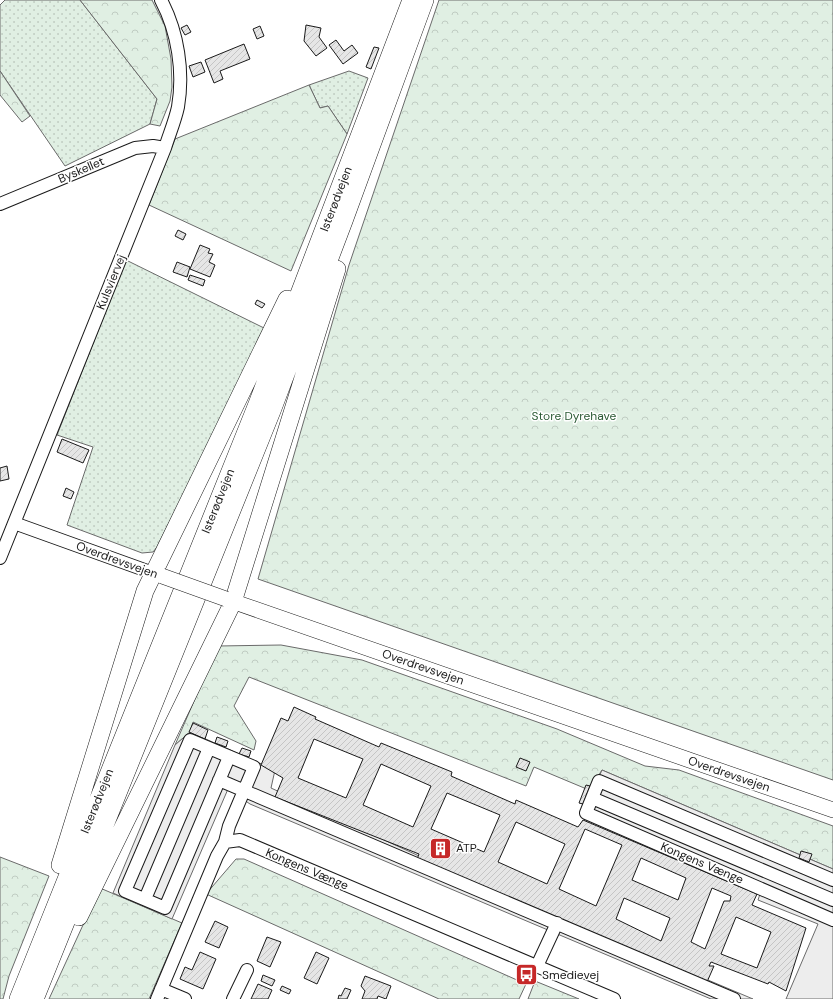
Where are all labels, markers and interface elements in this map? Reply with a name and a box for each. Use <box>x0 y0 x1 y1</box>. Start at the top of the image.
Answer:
street label: Byskellet <box>55 153 107 187</box>
street label: Isterødvejen <box>316 164 356 234</box>
street label: Kulsviervej <box>93 252 129 312</box>
park label: Store Dyrehave <box>532 408 617 424</box>
street label: Isterødvejen <box>198 466 238 536</box>
street label: Overdrevsvejen <box>74 538 160 582</box>
street label: Overdrevsvejen <box>380 645 466 689</box>
street label: Overdrevsvejen <box>686 752 772 796</box>
street label: Isterødvejen <box>77 766 117 836</box>
building icon: ATP <box>427 835 453 861</box>
street label: Kongens Vænge <box>658 838 746 888</box>
place label: ATP <box>456 840 477 856</box>
street label: Kongens Vænge <box>263 844 351 894</box>
bus stop icon: Smedievej <box>513 962 539 988</box>
place label: Smedievej <box>542 967 599 983</box>

